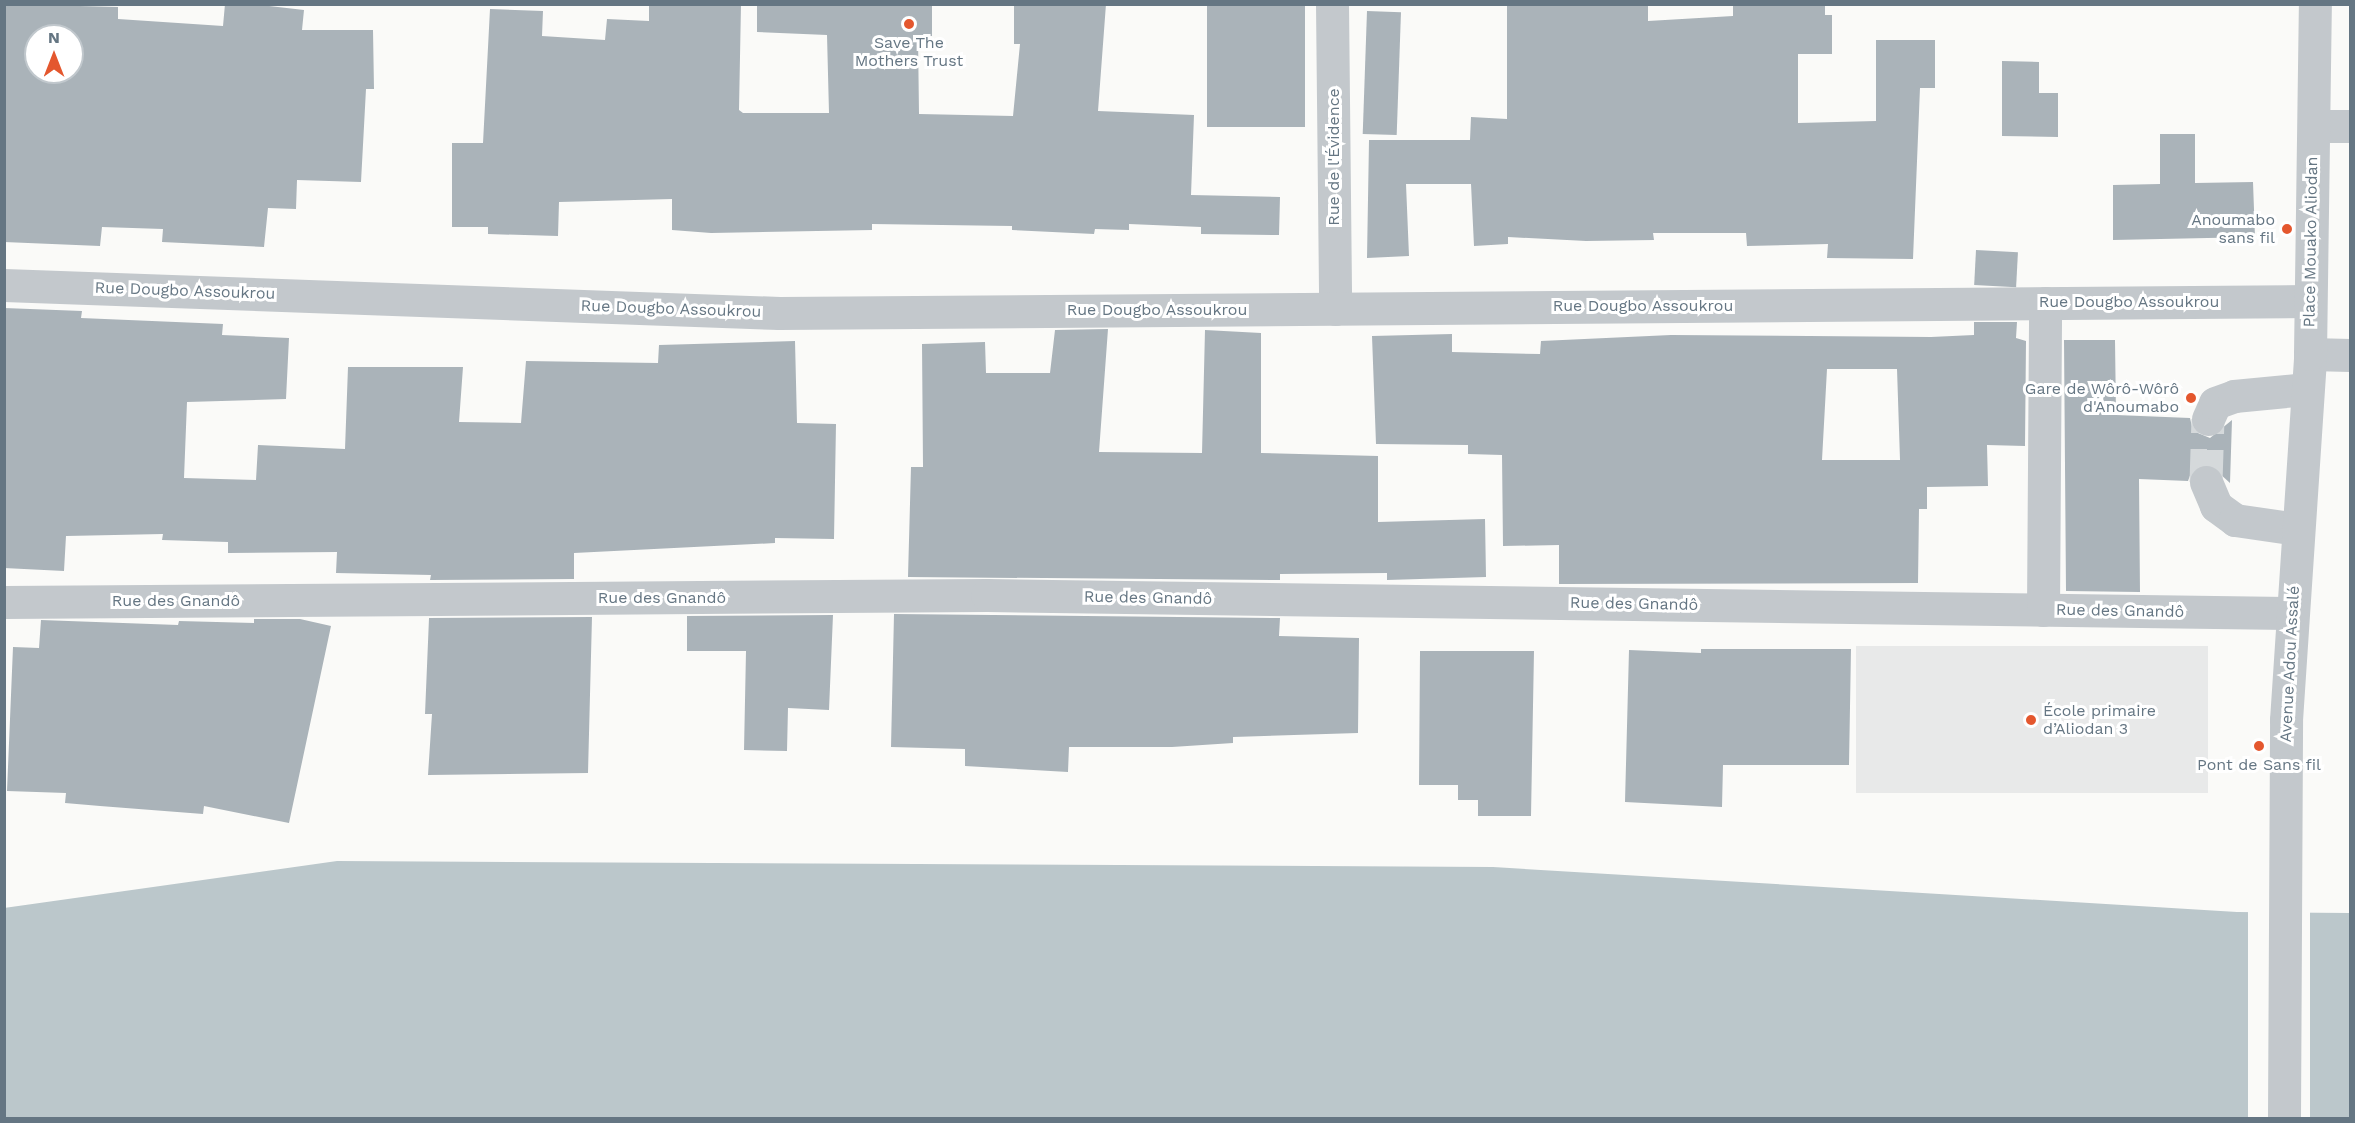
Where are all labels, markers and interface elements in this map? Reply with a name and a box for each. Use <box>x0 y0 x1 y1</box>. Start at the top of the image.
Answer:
marker: Save The Mothers Trust <box>902 17 916 31</box>
north arrow <box>24 24 84 84</box>
text: N <box>48 28 60 47</box>
place label: Save The Mothers Trust <box>854 33 964 71</box>
street label: Rue de l'Évidence <box>1324 88 1344 226</box>
street label: Place Mouako Aliodan <box>2300 156 2322 328</box>
place label: Anoumabo sans fil <box>2191 210 2275 248</box>
marker: Anoumabo sans fil <box>2280 222 2294 236</box>
street label: Rue Dougbo Assoukrou <box>94 278 276 304</box>
street label: Rue Dougbo Assoukrou <box>2038 292 2220 312</box>
street label: Rue Dougbo Assoukrou <box>580 296 762 322</box>
street label: Rue Dougbo Assoukrou <box>1552 296 1734 316</box>
street label: Rue Dougbo Assoukrou <box>1066 300 1248 320</box>
place label: Gare de Wôrô-Wôrô d'Anoumabo <box>2024 379 2179 417</box>
marker: Gare de Wôrô-Wôrô d'Anoumabo <box>2184 391 2198 405</box>
street label: Avenue Adou Assalé <box>2276 585 2304 743</box>
street label: Rue des Gnandô <box>1084 587 1212 609</box>
street label: Rue des Gnandô <box>598 588 726 608</box>
street label: Rue des Gnandô <box>112 591 240 611</box>
street label: Rue des Gnandô <box>1570 593 1698 615</box>
street label: Rue des Gnandô <box>2056 600 2184 622</box>
place label: École primaire d’Aliodan 3 <box>2043 701 2156 739</box>
marker: École primaire d’Aliodan 3 <box>2024 713 2038 727</box>
marker: Pont de Sans fil <box>2252 739 2266 753</box>
place label: Pont de Sans fil <box>2197 755 2321 775</box>

